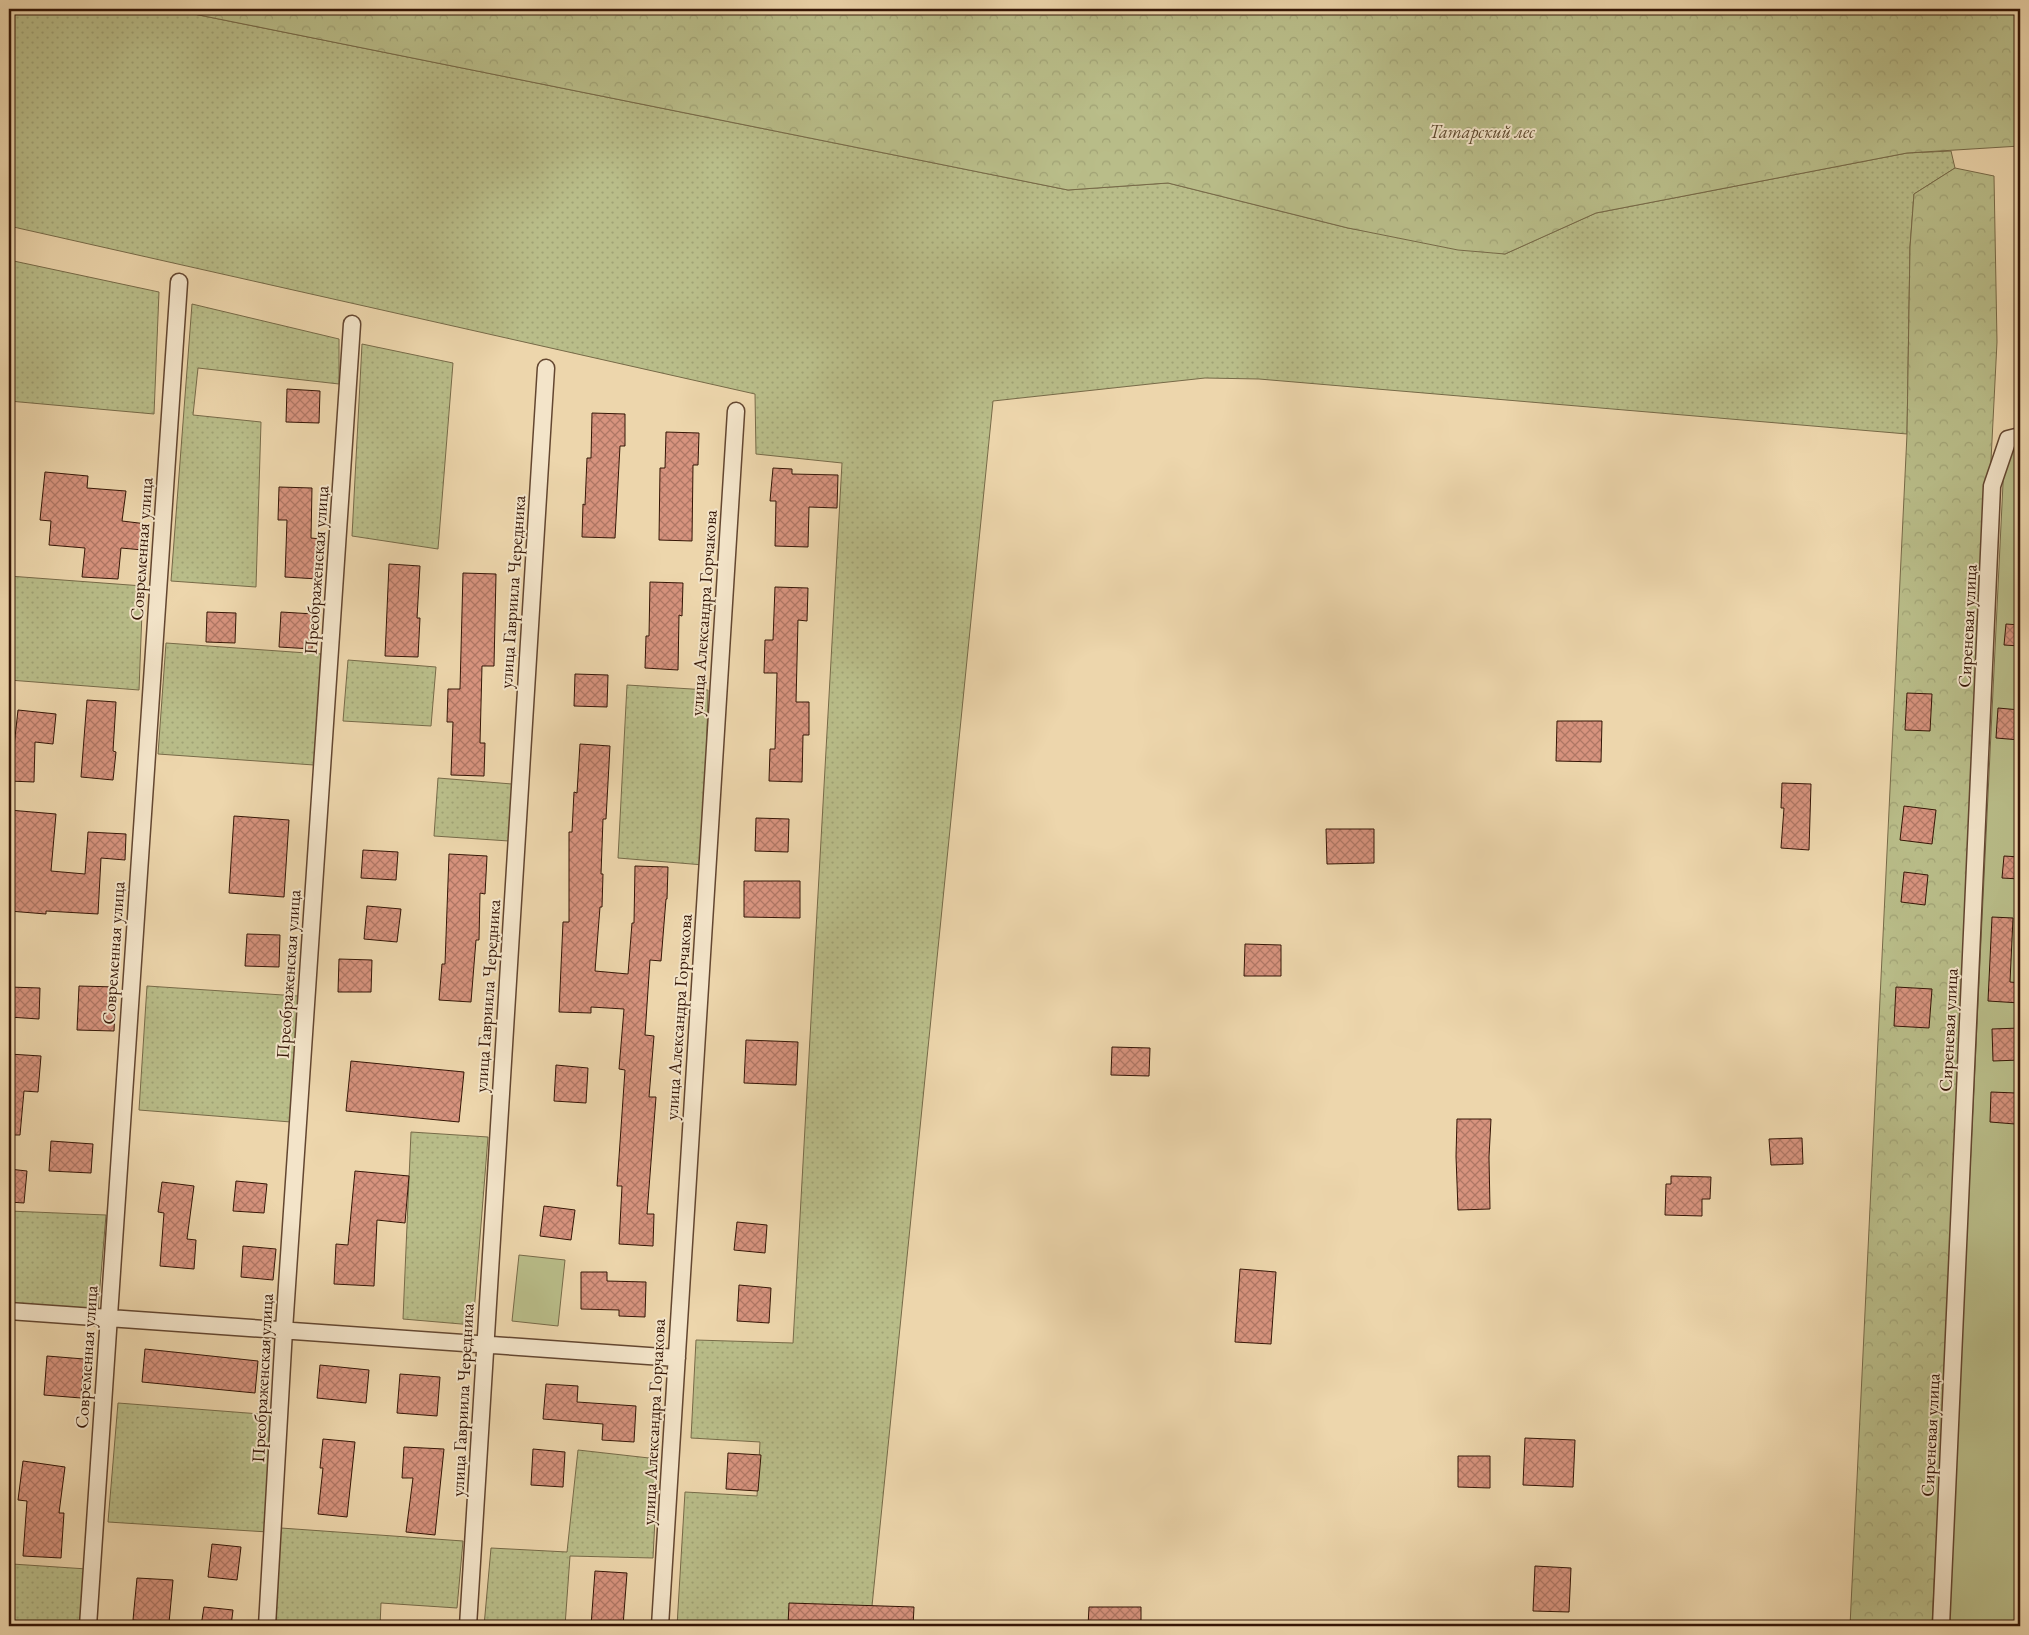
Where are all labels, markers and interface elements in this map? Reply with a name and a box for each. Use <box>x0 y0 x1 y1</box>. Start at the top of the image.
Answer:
park label: Татарский лес <box>1429 120 1535 144</box>
street label: Современная улица <box>125 476 158 621</box>
street label: Преображенская улица <box>299 484 333 655</box>
street label: улица Гавриила Чередника <box>494 494 530 689</box>
street label: улица Александра Горчакова <box>684 508 722 717</box>
street label: Сиреневая улица <box>1952 563 1982 688</box>
street label: Современная улица <box>97 880 130 1025</box>
street label: Преображенская улица <box>271 888 305 1059</box>
street label: улица Гавриила Чередника <box>469 898 505 1093</box>
street label: улица Александра Горчакова <box>659 912 697 1121</box>
street label: Сиреневая улица <box>1933 967 1963 1092</box>
street label: Современная улица <box>70 1284 103 1429</box>
street label: Преображенская улица <box>246 1292 278 1463</box>
street label: улица Гавриила Чередника <box>445 1302 479 1497</box>
street label: улица Александра Горчакова <box>636 1317 670 1526</box>
street label: Сиреневая улица <box>1915 1372 1945 1497</box>

